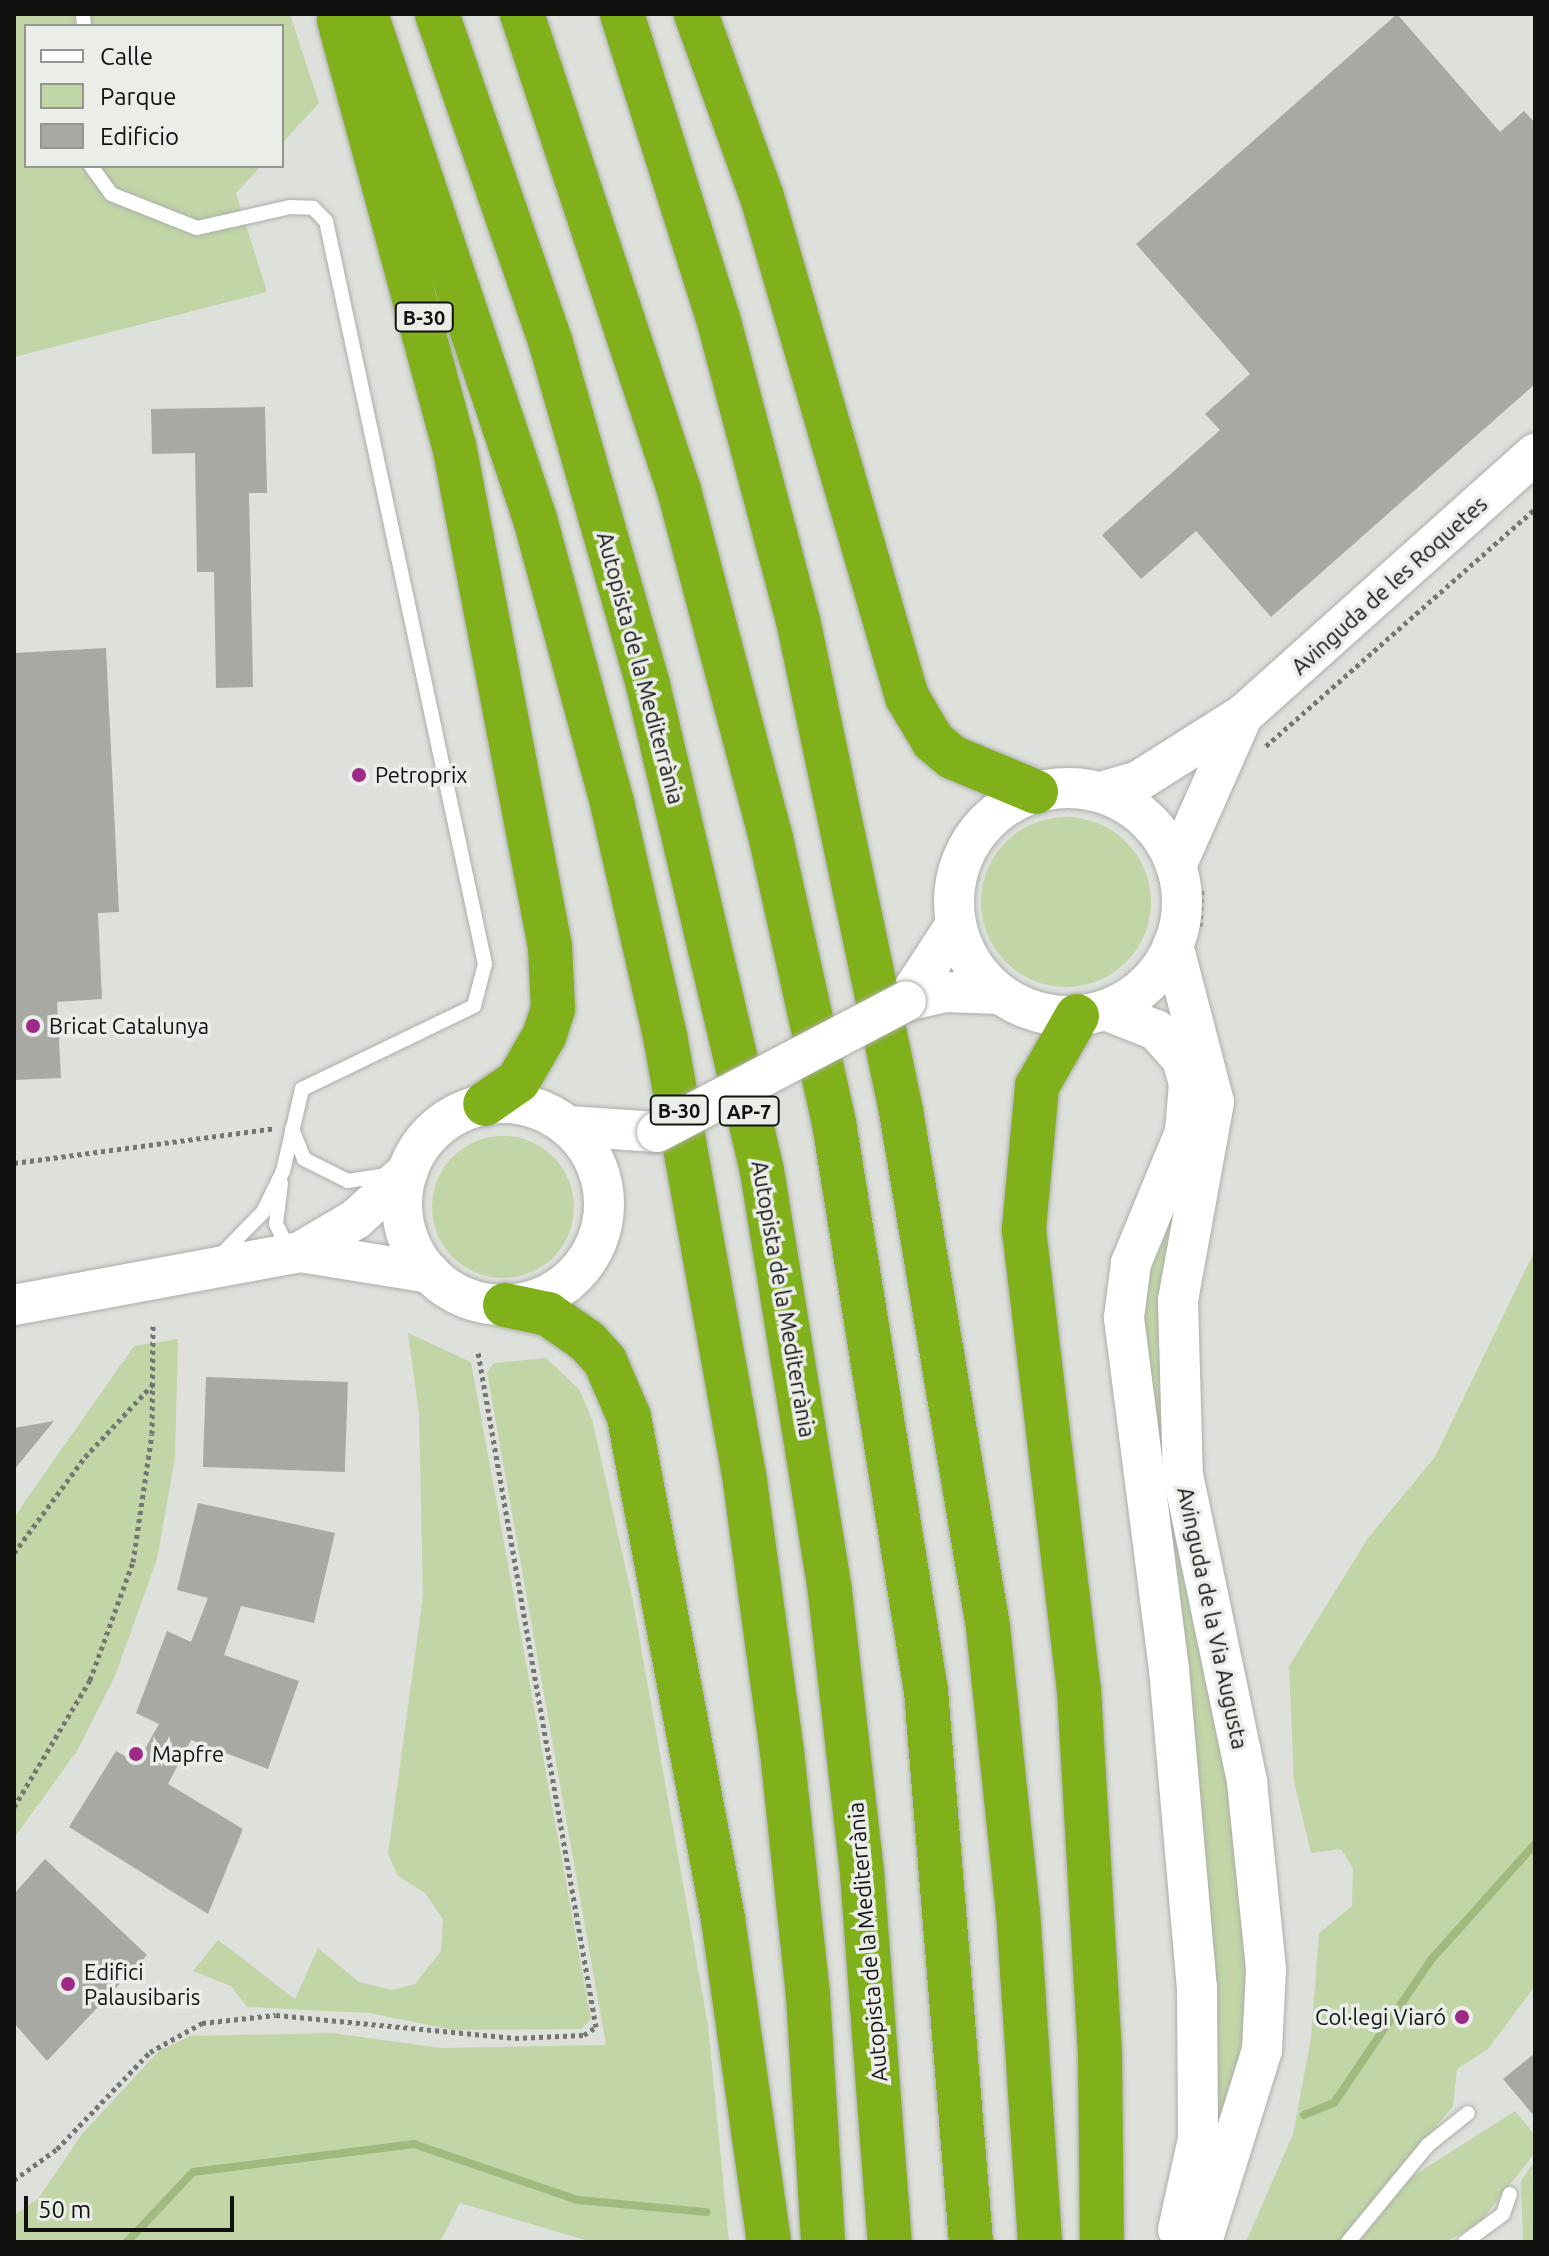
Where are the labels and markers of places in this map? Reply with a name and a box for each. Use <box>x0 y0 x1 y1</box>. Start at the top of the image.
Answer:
place label: Petroprix <box>375 762 467 788</box>
marker: Petroprix <box>350 766 368 784</box>
place label: Bricat Catalunya <box>49 1013 209 1039</box>
marker: Bricat Catalunya <box>24 1017 42 1035</box>
place label: Mapfre <box>152 1741 224 1767</box>
marker: Mapfre <box>127 1745 145 1763</box>
place label: Edifici Palausibaris <box>84 1958 200 2010</box>
marker: Edifici Palausibaris <box>59 1975 77 1993</box>
place label: Col·legi Viaró <box>1315 2004 1446 2030</box>
marker: Col·legi Viaró <box>1453 2008 1471 2026</box>

